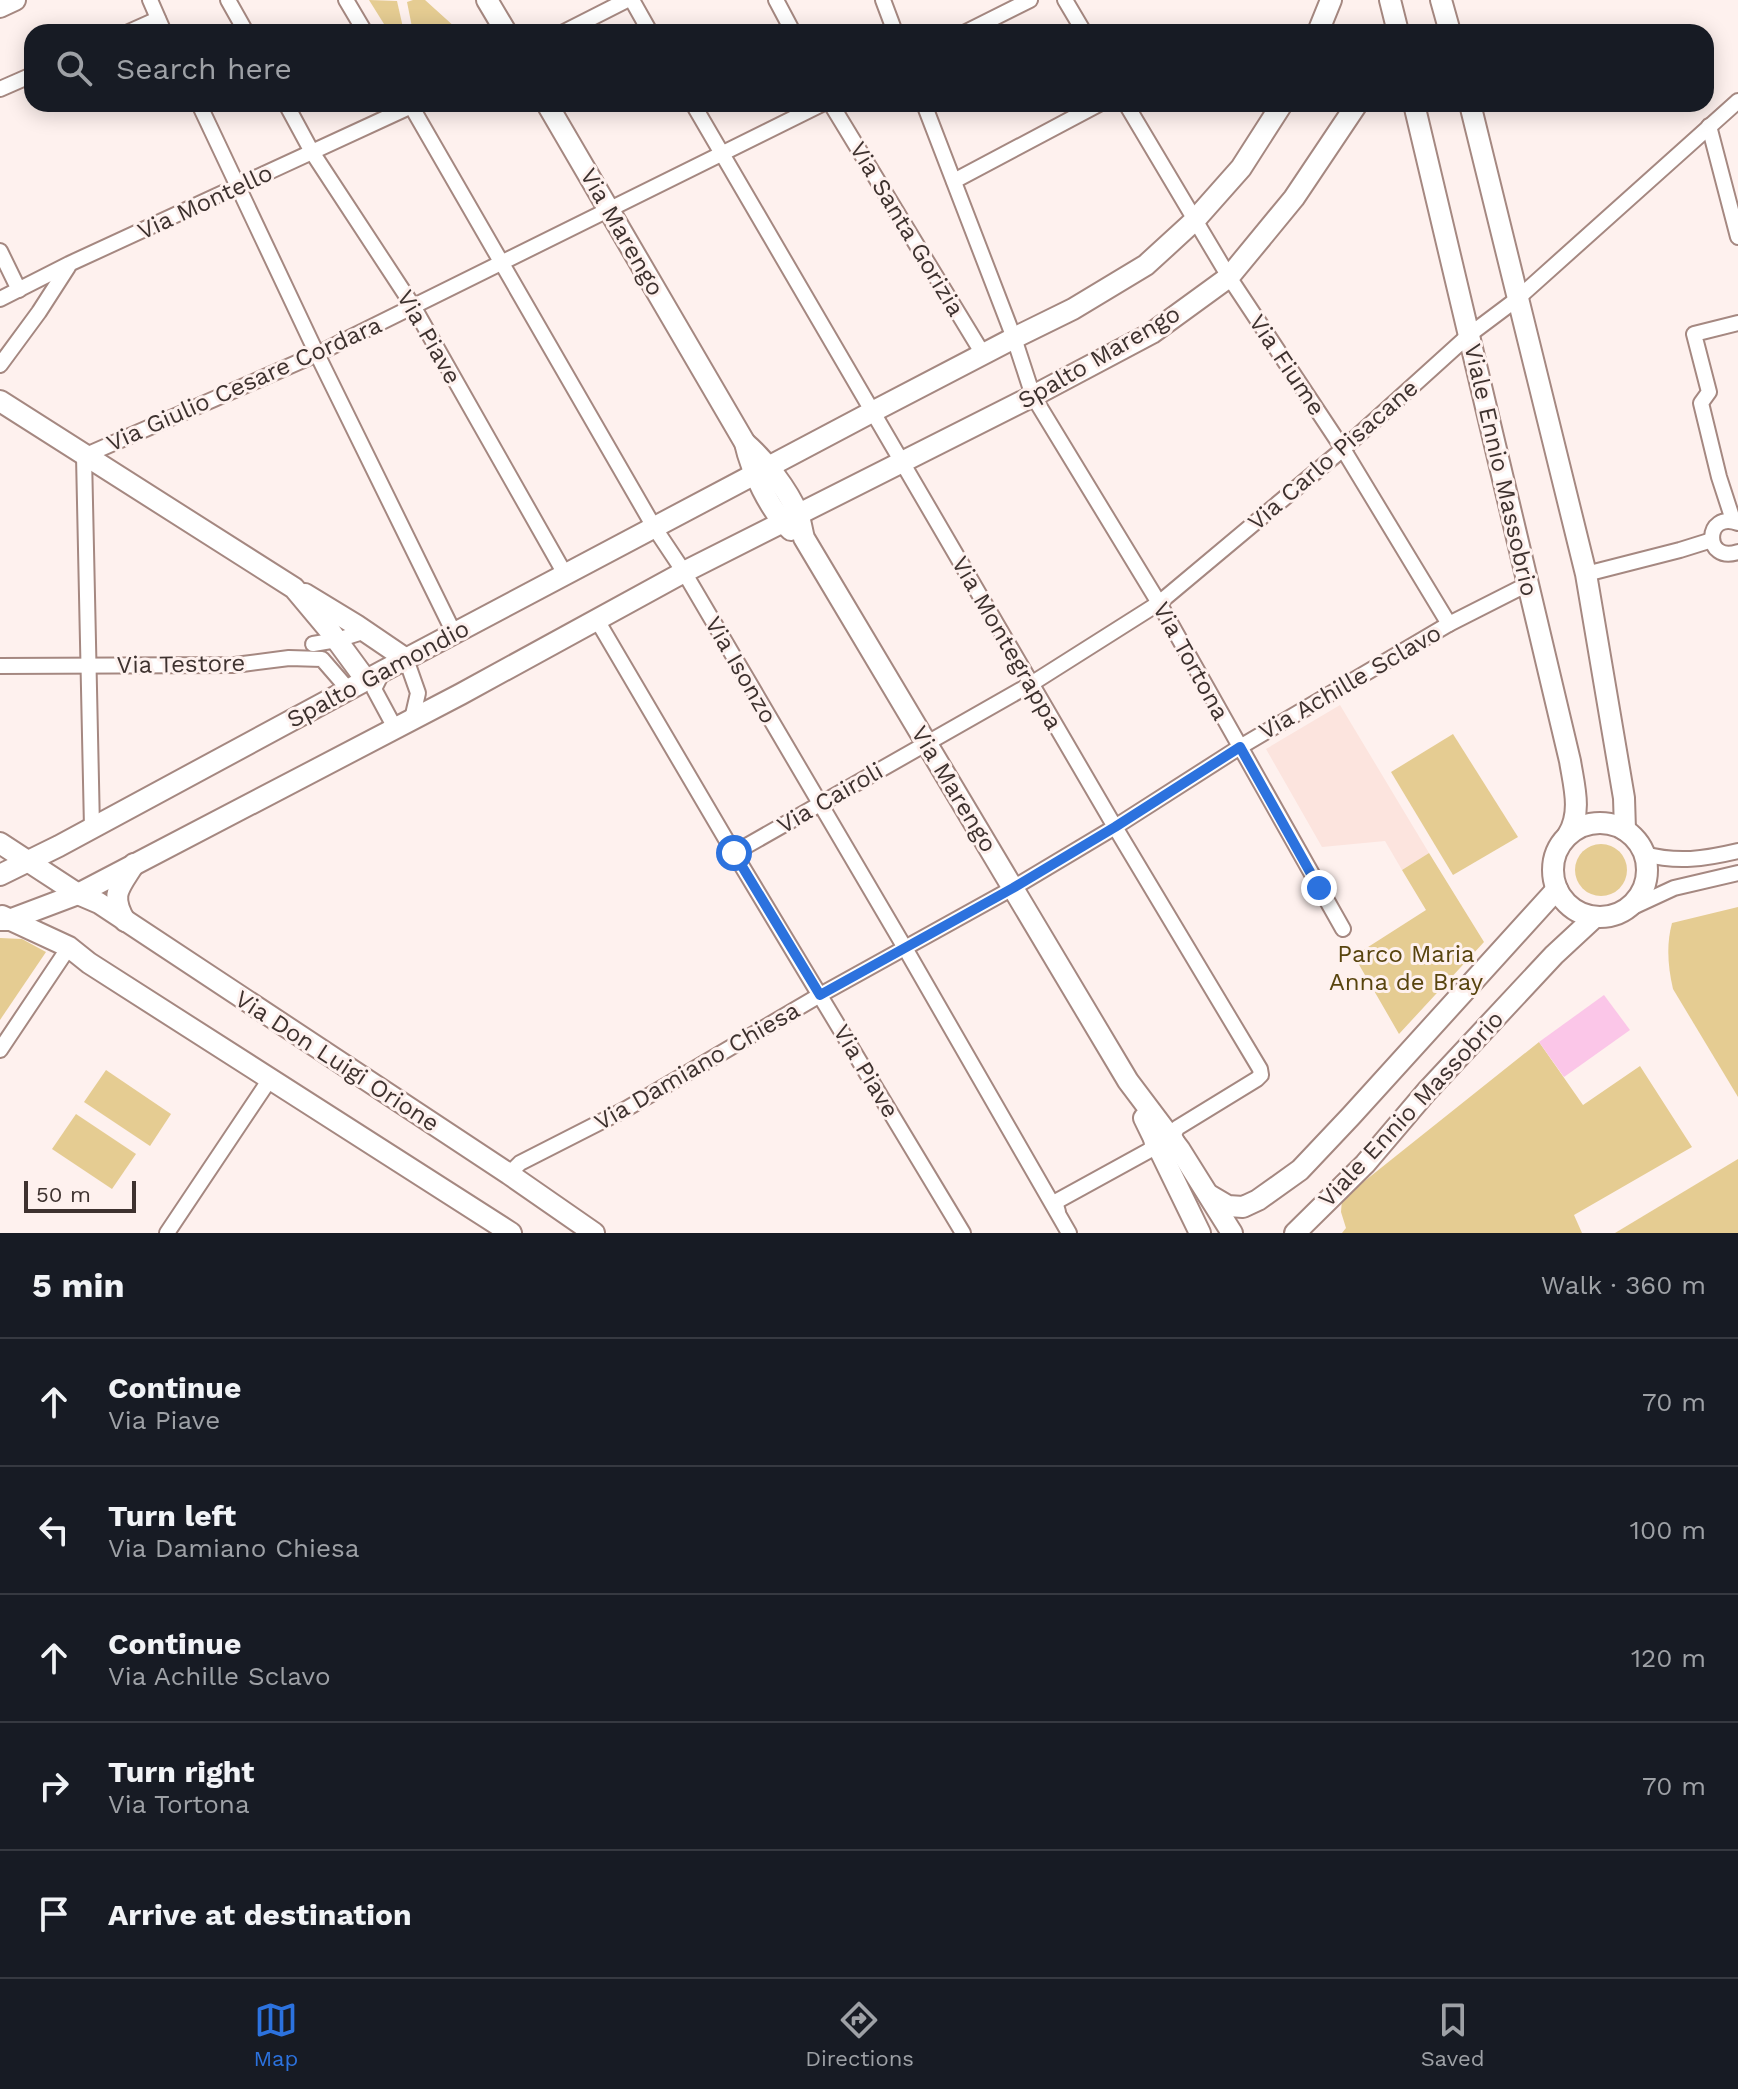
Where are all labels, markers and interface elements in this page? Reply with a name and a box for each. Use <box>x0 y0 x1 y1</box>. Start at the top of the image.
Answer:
search box <box>24 24 1714 112</box>
icon: search <box>52 46 96 90</box>
text: Search here <box>116 51 292 86</box>
street label: Via Santa Gorizia <box>844 137 970 321</box>
street label: Via Montello <box>133 159 277 245</box>
street label: Via Marengo <box>574 163 670 301</box>
street label: Via Piave <box>391 285 467 389</box>
street label: Spalto Marengo <box>1013 299 1185 415</box>
street label: Via Fiume <box>1243 309 1331 421</box>
street label: Via Giulio Cesare Cordara <box>102 311 386 457</box>
street label: Viale Ennio Massobrio <box>1458 341 1544 599</box>
street label: Via Carlo Pisacane <box>1242 374 1424 536</box>
street label: Via Montegrappa <box>946 551 1068 735</box>
street label: Via Tortona <box>1147 597 1235 725</box>
street label: Via Isonzo <box>699 611 783 729</box>
street label: Spalto Gamondio <box>282 614 474 734</box>
street label: Via Achille Sclavo <box>1254 619 1446 745</box>
street label: Via Testore <box>116 649 246 679</box>
street label: Via Marengo <box>905 721 1003 857</box>
street label: Via Cairoli <box>772 757 888 839</box>
route start <box>716 835 752 871</box>
route end <box>1301 870 1337 906</box>
park label: Parco Maria Anna de Bray <box>1329 940 1484 996</box>
street label: Via Don Luigi Orione <box>230 985 444 1137</box>
street label: Via Damiano Chiesa <box>589 996 805 1136</box>
street label: Viale Ennio Massobrio <box>1313 1005 1509 1213</box>
street label: Via Piave <box>827 1019 905 1123</box>
scale bar <box>24 1177 136 1213</box>
text: 50 m <box>36 1182 91 1207</box>
text: 5 min <box>32 1265 125 1305</box>
text: Walk · 360 m <box>1541 1270 1706 1300</box>
text: Continue <box>108 1370 241 1405</box>
icon: ahead <box>32 1380 76 1424</box>
text: 70 m <box>1642 1387 1706 1417</box>
text: Via Piave <box>108 1405 220 1435</box>
text: Turn left <box>108 1498 236 1533</box>
icon: left <box>32 1508 76 1552</box>
text: 100 m <box>1630 1515 1706 1545</box>
text: Via Damiano Chiesa <box>108 1533 359 1563</box>
text: Continue <box>108 1626 241 1661</box>
icon: ahead <box>32 1636 76 1680</box>
text: 120 m <box>1631 1643 1706 1673</box>
text: Via Achille Sclavo <box>108 1661 331 1691</box>
text: Turn right <box>108 1754 254 1789</box>
icon: right <box>32 1764 76 1808</box>
text: 70 m <box>1642 1771 1706 1801</box>
text: Via Tortona <box>108 1789 250 1819</box>
icon: arrive <box>32 1892 76 1936</box>
text: Arrive at destination <box>108 1897 412 1932</box>
tab: Map <box>253 1998 298 2071</box>
tab: Directions <box>805 1998 914 2071</box>
tab: Saved <box>1421 1998 1485 2071</box>

